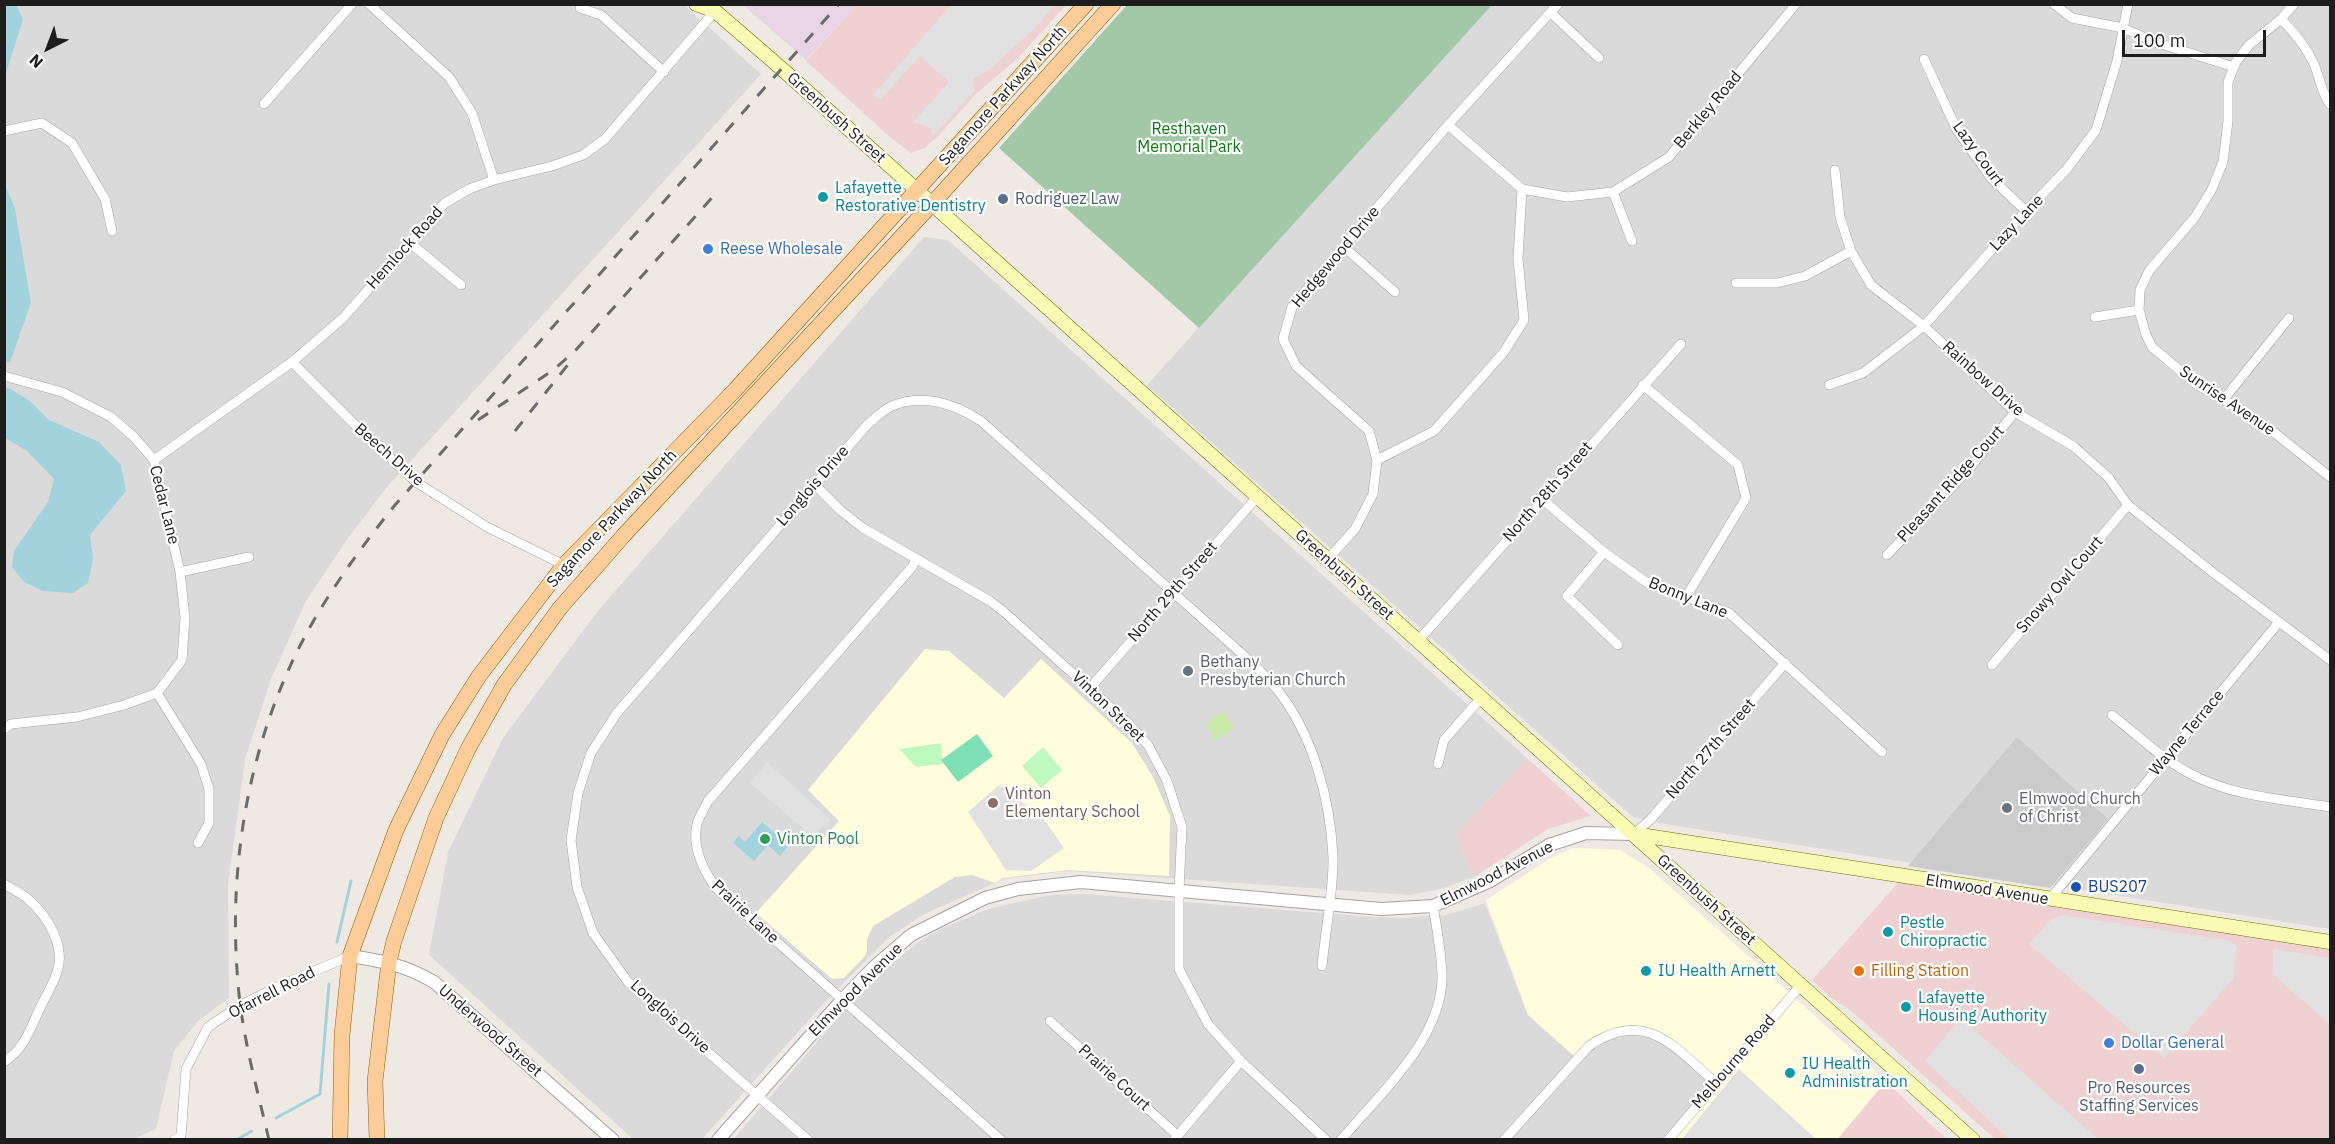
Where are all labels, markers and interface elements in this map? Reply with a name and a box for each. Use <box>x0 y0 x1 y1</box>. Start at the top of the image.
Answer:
north arrow <box>18 18 78 78</box>
scale bar <box>2125 18 2269 56</box>
street label: Sagamore Parkway North <box>935 22 1071 170</box>
text: 100 m <box>2133 29 2185 52</box>
text: N <box>25 50 47 73</box>
street label: Berkley Road <box>1670 67 1746 153</box>
street label: Greenbush Street <box>783 69 889 167</box>
street label: Lazy Court <box>1948 118 2008 190</box>
park label: Resthaven Memorial Park <box>1137 119 1241 157</box>
place label: Lafayette Restorative Dentistry <box>835 178 986 216</box>
place label: Rodriguez Law <box>1015 189 1119 209</box>
marker: Lafayette Restorative Dentistry <box>816 190 830 204</box>
street label: Lazy Lane <box>1986 191 2048 255</box>
marker: Rodriguez Law <box>996 192 1010 206</box>
street label: Hedgewood Drive <box>1288 202 1384 312</box>
street label: Hemlock Road <box>363 203 447 293</box>
place label: Reese Wholesale <box>720 239 843 259</box>
marker: Reese Wholesale <box>701 242 715 256</box>
street label: Rainbow Drive <box>1938 337 2028 421</box>
street label: Sunrise Avenue <box>2176 362 2278 440</box>
street label: Beech Drive <box>350 420 428 490</box>
street label: Pleasant Ridge Court <box>1894 422 2008 546</box>
street label: North 28th Street <box>1499 438 1597 546</box>
street label: Longlois Drive <box>773 442 853 530</box>
street label: Sagamore Parkway North <box>543 446 681 592</box>
street label: Cedar Lane <box>145 464 183 546</box>
street label: Greenbush Street <box>1291 526 1397 624</box>
street label: Snowy Owl Court <box>2013 532 2107 638</box>
street label: North 29th Street <box>1124 538 1222 646</box>
street label: Bonny Lane <box>1646 573 1730 623</box>
place label: Bethany Presbyterian Church <box>1200 652 1346 690</box>
marker: Bethany Presbyterian Church <box>1181 664 1195 678</box>
street label: Vinton Street <box>1067 667 1149 747</box>
street label: Wayne Terrace <box>2146 686 2228 780</box>
street label: North 27th Street <box>1662 695 1760 803</box>
place label: Vinton Elementary School <box>1005 784 1140 822</box>
place label: Elmwood Church of Christ <box>2019 789 2141 827</box>
marker: Vinton Elementary School <box>986 796 1000 810</box>
marker: Elmwood Church of Christ <box>2000 801 2014 815</box>
place label: Vinton Pool <box>777 829 859 849</box>
marker: Vinton Pool <box>758 832 772 846</box>
street label: Elmwood Avenue <box>1437 837 1557 911</box>
street label: Greenbush Street <box>1653 851 1759 949</box>
street label: Elmwood Avenue <box>1924 871 2050 909</box>
street label: Prairie Lane <box>707 876 783 948</box>
place label: BUS207 <box>2088 877 2147 897</box>
marker: BUS207 <box>2069 880 2083 894</box>
place label: Pestle Chiropractic <box>1900 913 1987 951</box>
marker: Pestle Chiropractic <box>1881 925 1895 939</box>
street label: Elmwood Avenue <box>805 939 907 1041</box>
place label: IU Health Arnett <box>1658 961 1776 981</box>
place label: Filling Station <box>1871 961 1969 981</box>
street label: Ofarrell Road <box>225 963 319 1023</box>
marker: IU Health Arnett <box>1639 964 1653 978</box>
marker: Filling Station <box>1852 964 1866 978</box>
street label: Longlois Drive <box>626 976 714 1058</box>
street label: Underwood Street <box>434 981 546 1081</box>
place label: Lafayette Housing Authority <box>1918 988 2047 1026</box>
marker: Lafayette Housing Authority <box>1899 1000 1913 1014</box>
street label: Melbourne Road <box>1688 1011 1780 1113</box>
place label: Dollar General <box>2121 1033 2224 1053</box>
marker: Dollar General <box>2102 1036 2116 1050</box>
street label: Prairie Court <box>1074 1041 1154 1115</box>
place label: IU Health Administration <box>1802 1054 1908 1092</box>
marker: Pro Resources Staffing Services <box>2132 1062 2146 1076</box>
marker: IU Health Administration <box>1783 1066 1797 1080</box>
place label: Pro Resources Staffing Services <box>2079 1078 2199 1116</box>

